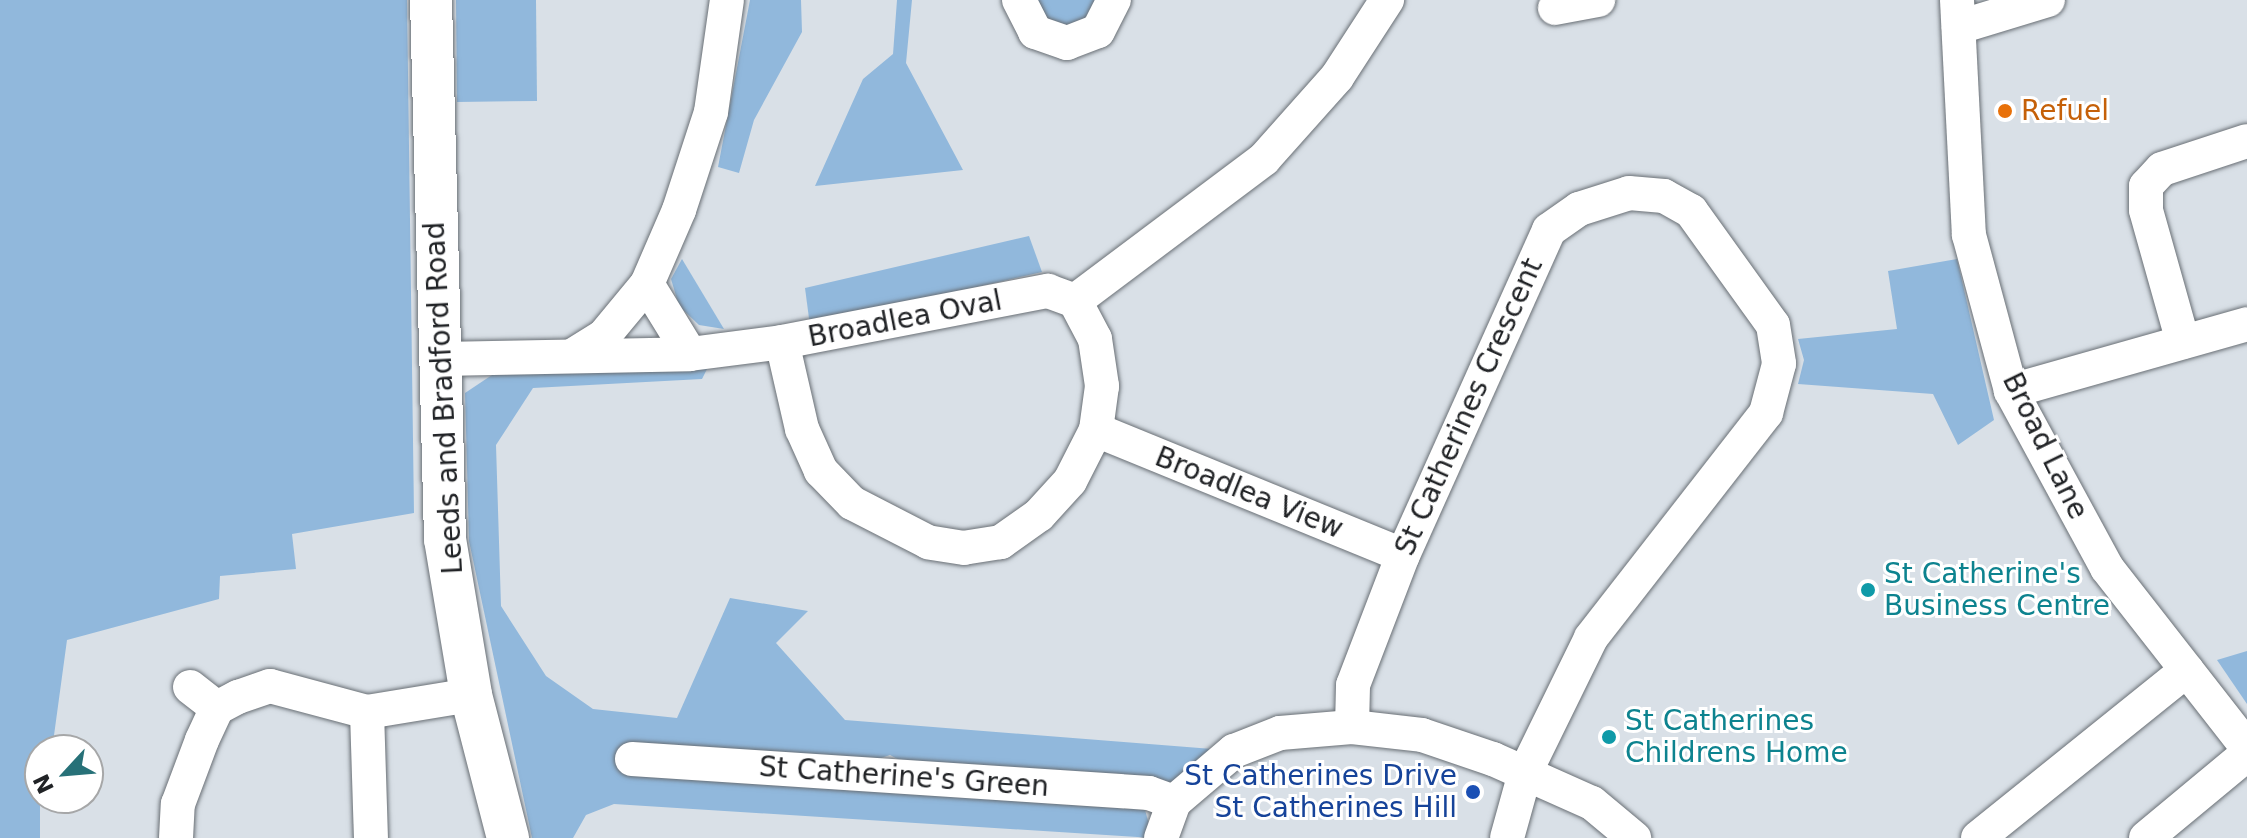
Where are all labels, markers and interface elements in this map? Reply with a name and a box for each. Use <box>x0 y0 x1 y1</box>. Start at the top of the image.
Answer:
place label: Refuel <box>2021 94 2109 128</box>
marker: Refuel <box>1996 102 2014 120</box>
street label: Leeds and Bradford Road <box>418 221 470 575</box>
street label: St Catherines Crescent <box>1388 253 1550 561</box>
street label: Broadlea Oval <box>805 284 1005 354</box>
street label: Broad Lane <box>1995 367 2095 525</box>
street label: Broadlea View <box>1150 440 1348 546</box>
place label: St Catherine's Business Centre <box>1884 557 2110 623</box>
marker: St Catherine's Business Centre <box>1859 581 1877 599</box>
place label: St Catherines Childrens Home <box>1625 704 1848 770</box>
marker: St Catherines Childrens Home <box>1600 728 1618 746</box>
north arrow <box>24 734 104 814</box>
street label: St Catherine's Green <box>758 750 1050 804</box>
place label: St Catherines Drive St Catherines Hill <box>1184 759 1457 825</box>
text: N <box>29 770 59 798</box>
marker: St Catherines Drive St Catherines Hill <box>1464 783 1482 801</box>

